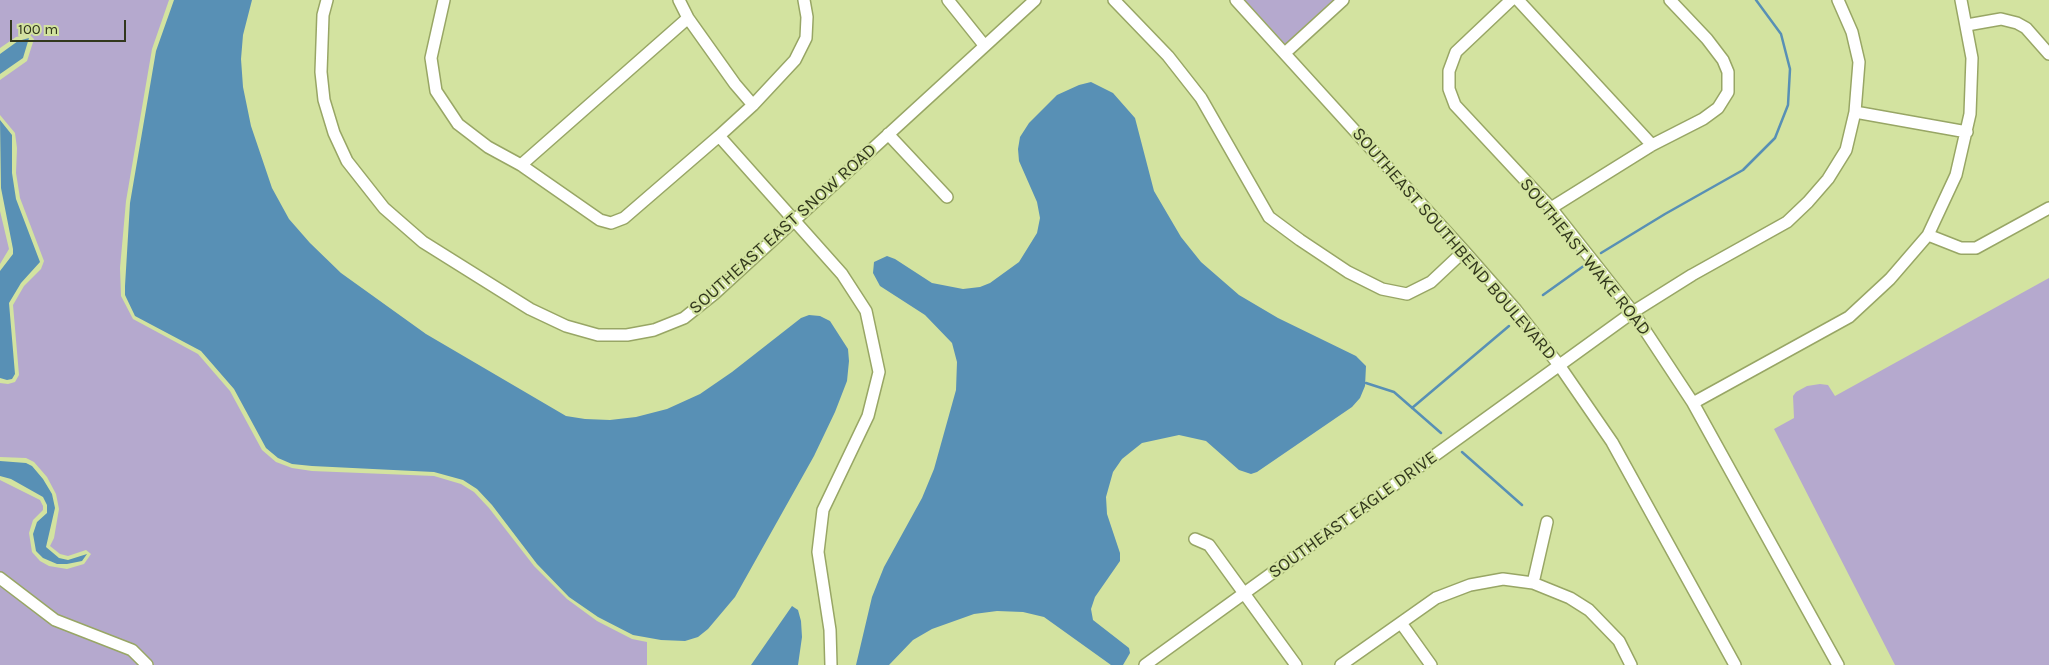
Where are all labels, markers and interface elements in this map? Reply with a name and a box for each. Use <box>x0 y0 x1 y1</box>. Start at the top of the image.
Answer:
scale bar <box>12 10 129 42</box>
text: 100 m <box>18 20 58 38</box>
street label: SOUTHEAST SOUTHBEND BOULEVARD <box>1347 123 1561 365</box>
street label: SOUTHEAST EAST SNOW ROAD <box>685 139 881 319</box>
street label: SOUTHEAST WAKE ROAD <box>1515 174 1655 340</box>
street label: SOUTHEAST EAGLE DRIVE <box>1265 447 1441 583</box>

